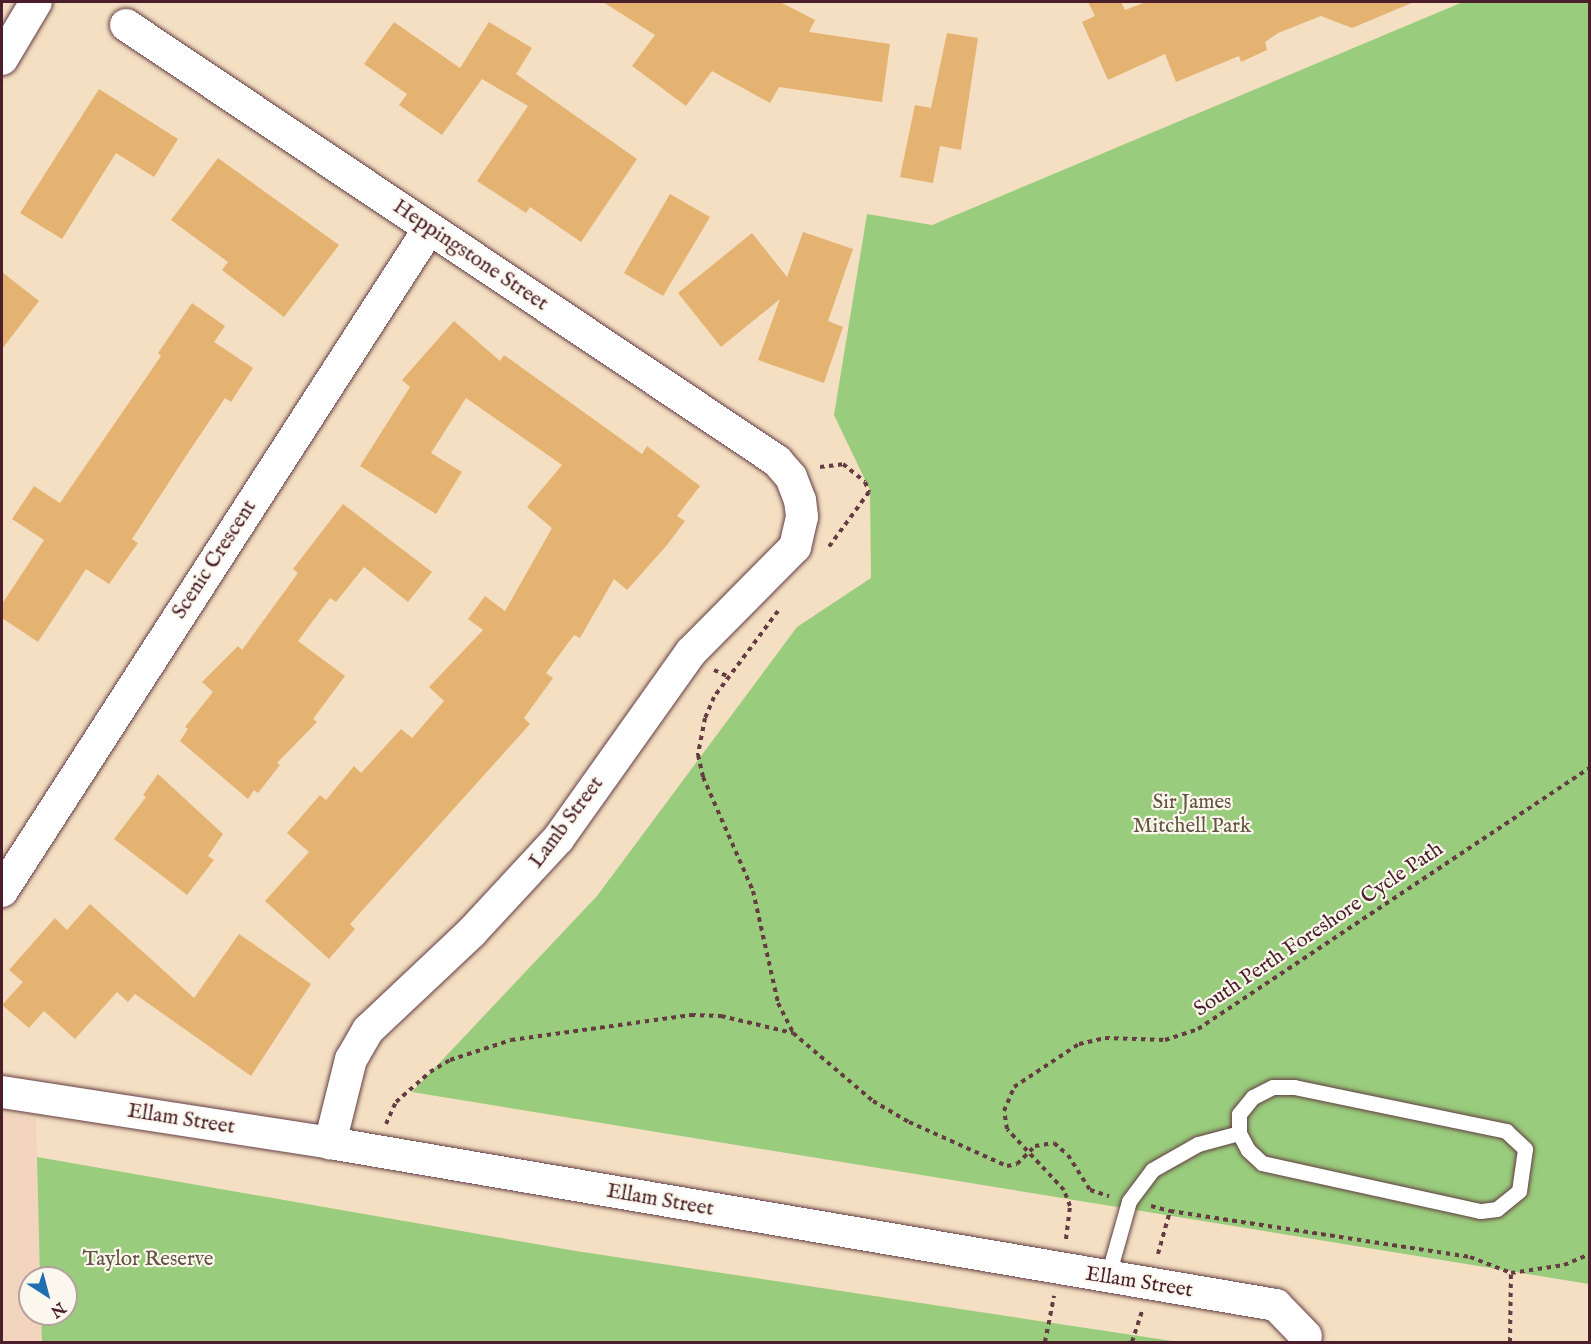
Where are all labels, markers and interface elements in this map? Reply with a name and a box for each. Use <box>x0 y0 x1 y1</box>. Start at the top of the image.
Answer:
street label: Heppingstone Street <box>388 195 552 317</box>
street label: Scenic Crescent <box>167 496 263 624</box>
street label: Lamb Street <box>524 772 610 874</box>
park label: Sir James Mitchell Park <box>1133 790 1251 840</box>
street label: South Perth Foreshore Cycle Path <box>1190 837 1448 1023</box>
street label: Ellam Street <box>126 1099 236 1141</box>
street label: Ellam Street <box>605 1179 715 1223</box>
park label: Taylor Reserve <box>83 1247 213 1273</box>
street label: Ellam Street <box>1084 1262 1194 1304</box>
north arrow <box>18 1266 78 1326</box>
text: N <box>46 1297 69 1321</box>

